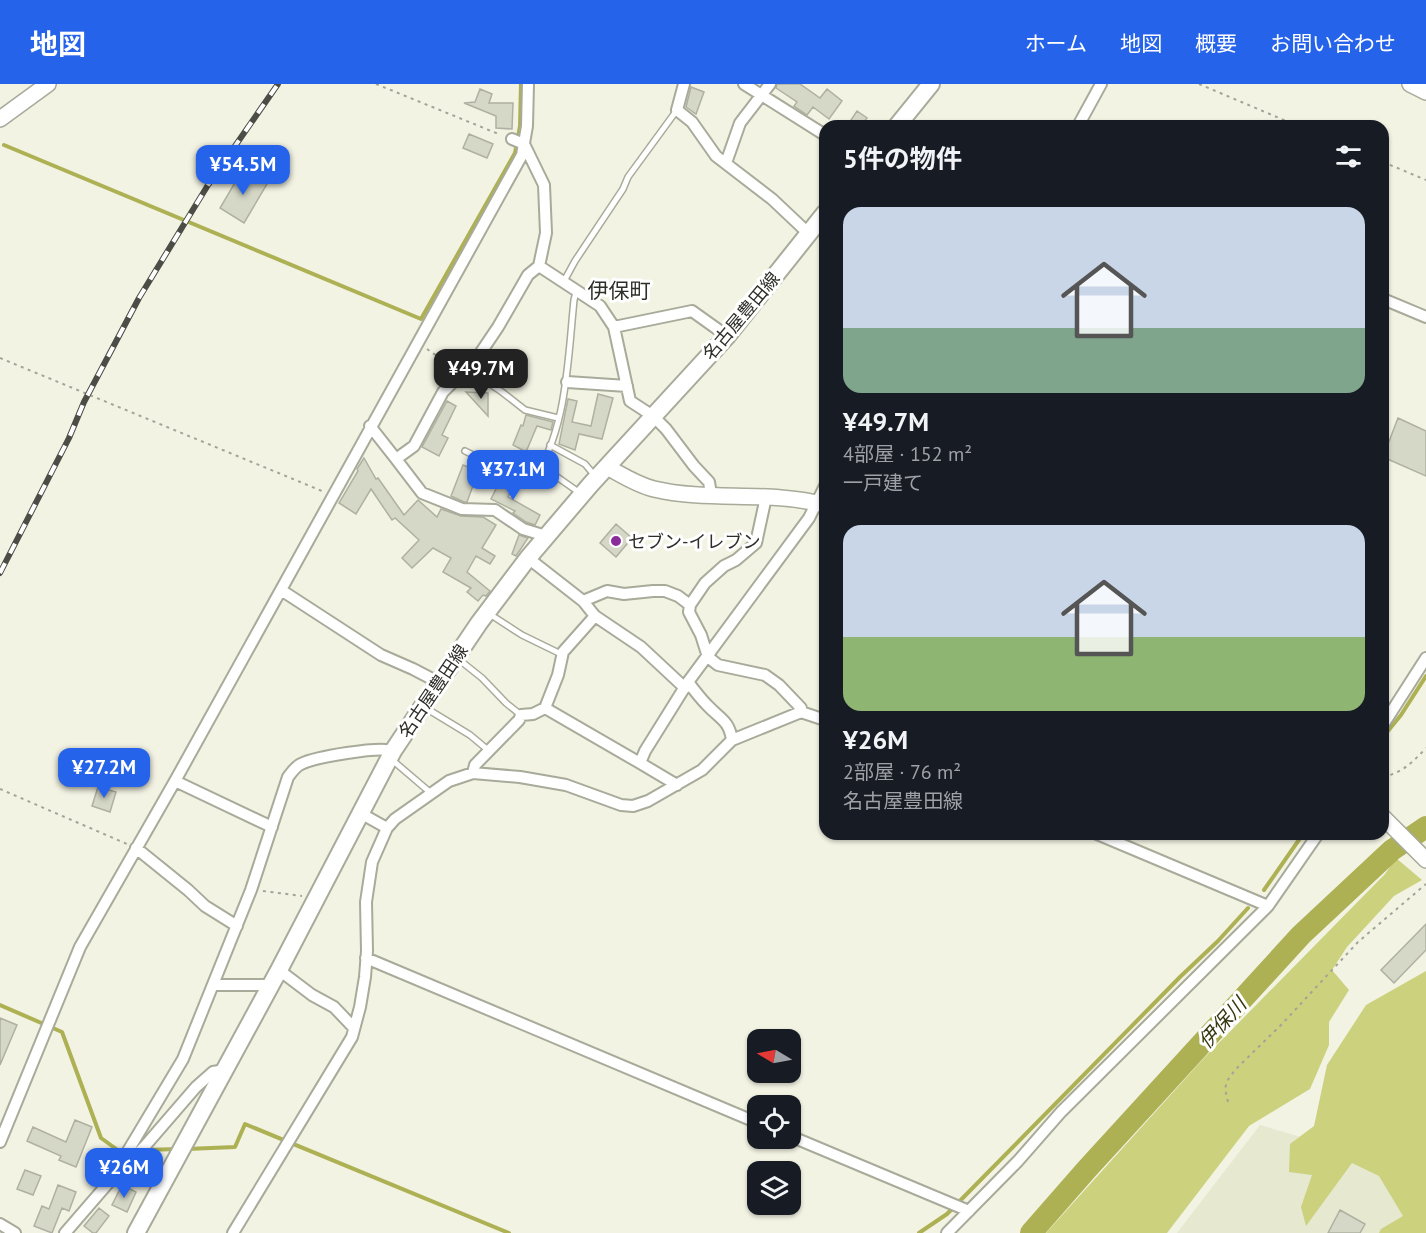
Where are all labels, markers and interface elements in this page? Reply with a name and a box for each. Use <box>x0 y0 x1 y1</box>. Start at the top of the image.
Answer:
text: 地図 <box>30 25 86 62</box>
text: ホーム <box>1025 30 1087 57</box>
text: 地図 <box>1120 30 1162 57</box>
text: 概要 <box>1195 30 1237 57</box>
text: お問い合わせ <box>1270 30 1396 57</box>
icon: filters <box>1332 140 1365 173</box>
text: 5件の物件 <box>843 142 962 175</box>
pin: ¥54.5M <box>194 145 292 196</box>
text: ¥54.5M <box>210 151 276 177</box>
icon: home <box>1050 246 1158 354</box>
street label: 名古屋豊田線 <box>697 267 785 365</box>
district label: 伊保町 <box>588 277 651 304</box>
pin: ¥49.7M <box>432 349 530 400</box>
text: ¥49.7M <box>448 355 514 381</box>
text: ¥49.7M <box>843 405 929 438</box>
text: 4部屋 · 152 m² <box>843 441 972 467</box>
pin: ¥37.1M <box>464 450 562 501</box>
text: ¥37.1M <box>481 456 545 482</box>
text: 一戸建て <box>843 470 923 496</box>
place label: セブン-イレブン <box>628 530 760 553</box>
marker: セブン-イレブン <box>609 534 623 548</box>
icon: home <box>1050 564 1158 672</box>
street label: 名古屋豊田線 <box>393 640 473 742</box>
text: ¥26M <box>843 723 908 756</box>
pin: ¥27.2M <box>55 748 153 799</box>
text: ¥27.2M <box>72 754 136 780</box>
text: 2部屋 · 76 m² <box>843 759 961 785</box>
text: 名古屋豊田線 <box>843 788 963 814</box>
water label: 伊保川 <box>1192 991 1253 1054</box>
north arrow <box>747 1029 801 1083</box>
map controls <box>747 1029 801 1215</box>
button: locate <box>747 1095 801 1149</box>
pin: ¥26M <box>88 1148 160 1199</box>
text: ¥26M <box>99 1154 149 1180</box>
button: layers <box>747 1161 801 1215</box>

